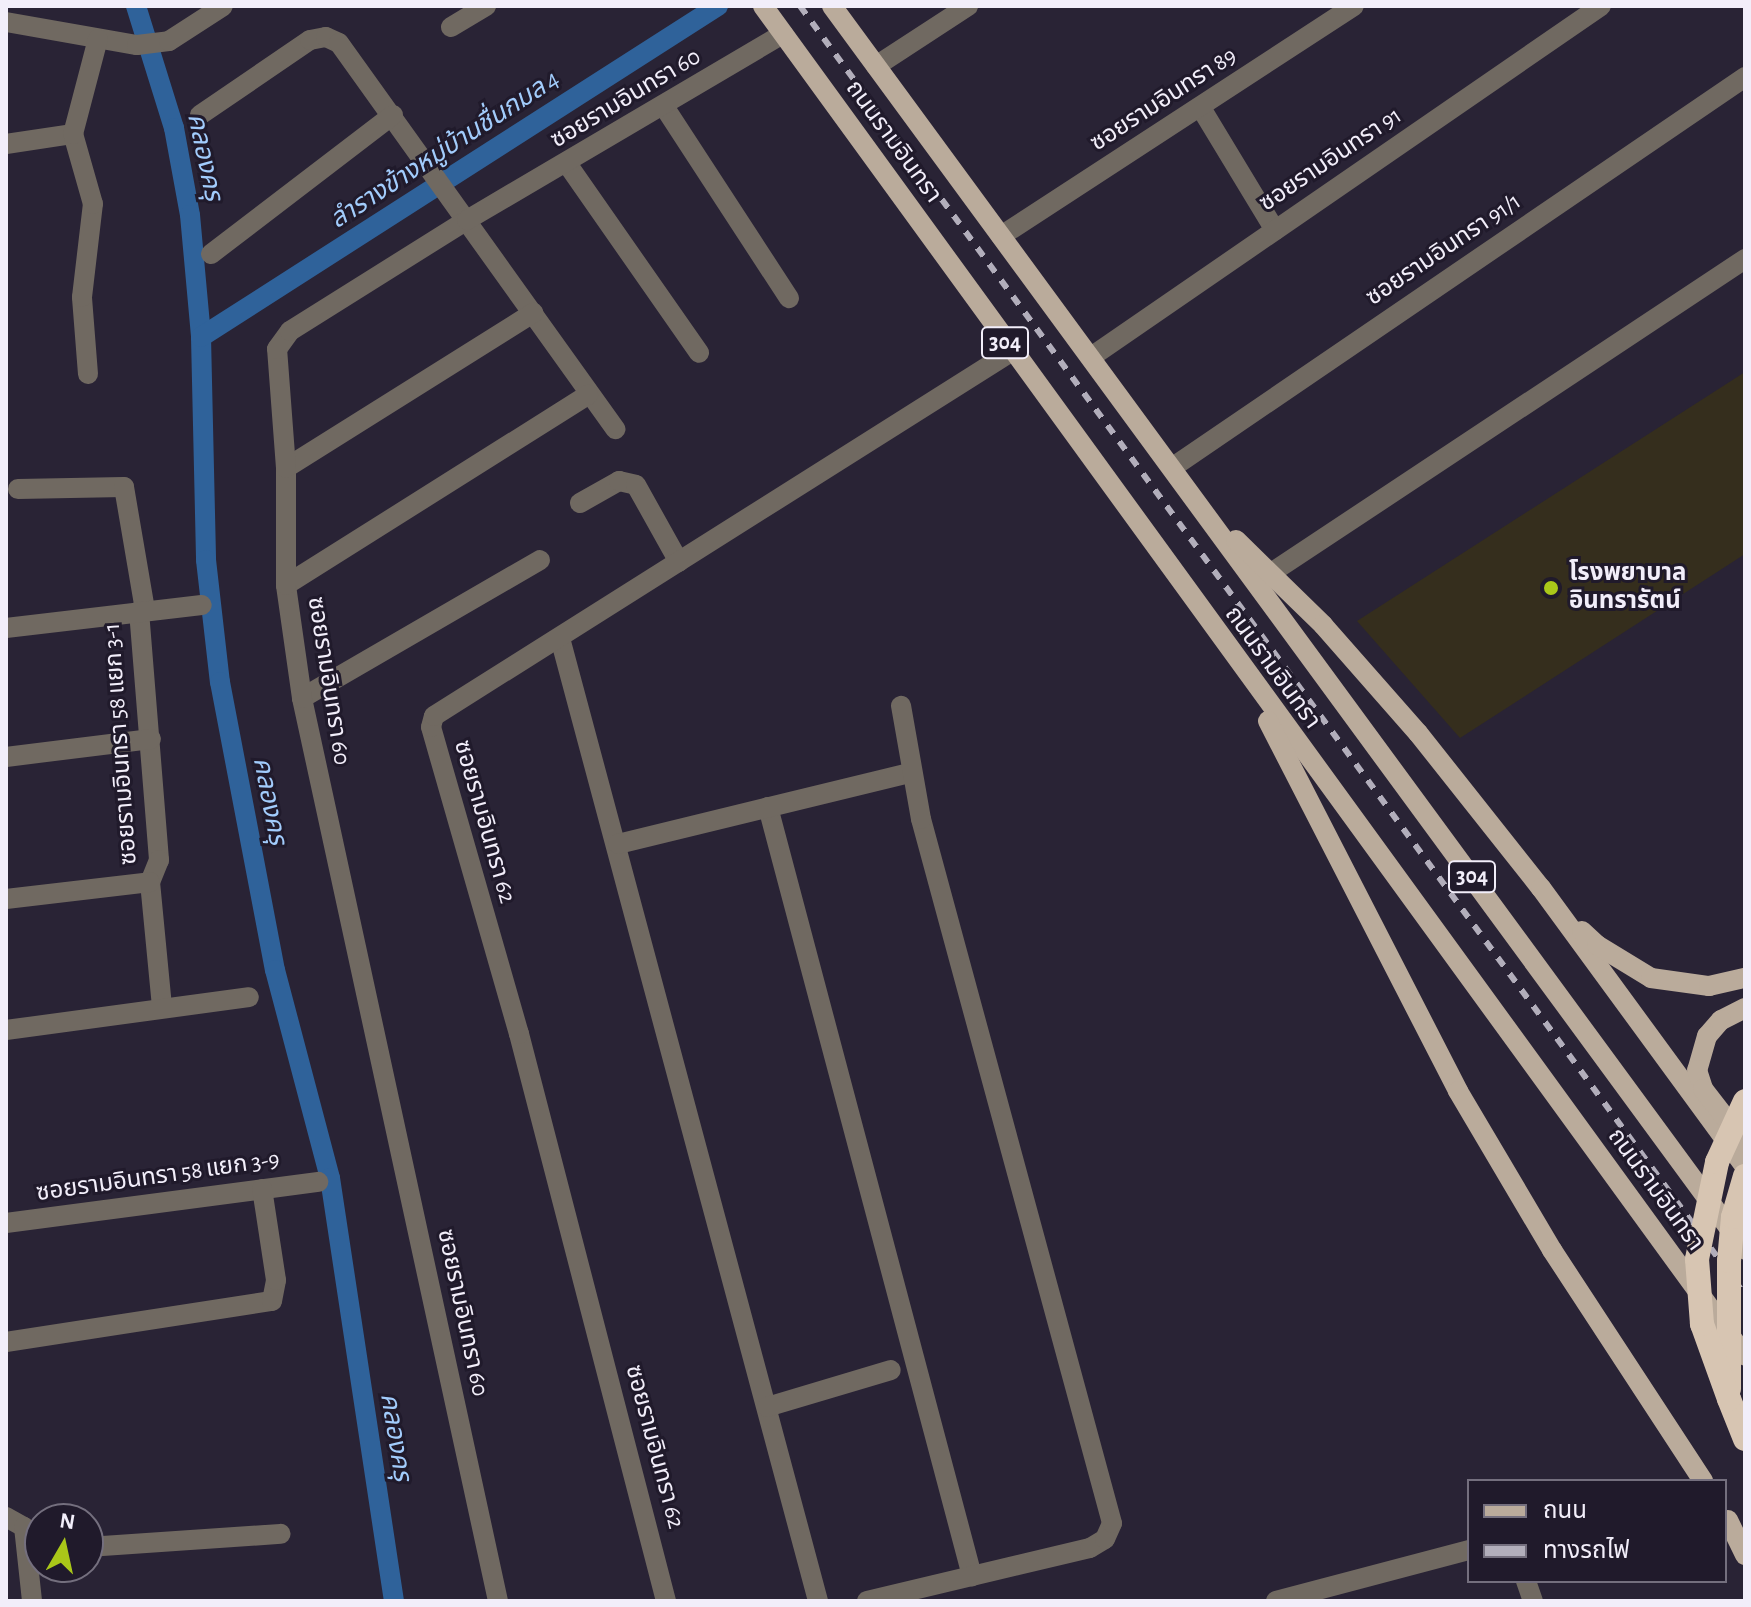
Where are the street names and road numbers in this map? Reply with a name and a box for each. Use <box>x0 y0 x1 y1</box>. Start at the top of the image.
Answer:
street label: ซอยรามอินทรา 89 <box>1085 42 1243 158</box>
street label: ซอยรามอินทรา 60 <box>546 43 706 155</box>
street label: ถนนรามอินทรา <box>839 75 947 209</box>
street label: ซอยรามอินทรา 91 <box>1254 102 1408 218</box>
street label: ซอยรามอินทรา 91/1 <box>1361 188 1527 312</box>
road number: 304 <box>979 325 1031 361</box>
street label: ซอยรามอินทรา 60 <box>300 595 356 767</box>
street label: ถนนรามอินทรา <box>1218 601 1326 735</box>
street label: ซอยรามอินทรา 58 แยก 3-1 <box>98 622 144 866</box>
street label: ซอยรามอินทรา 62 <box>447 737 521 907</box>
road number: 304 <box>1446 859 1498 895</box>
street label: ถนนรามอินทรา <box>1601 1123 1709 1257</box>
street label: ซอยรามอินทรา 58 แยก 3-9 <box>34 1146 282 1208</box>
street label: ซอยรามอินทรา 60 <box>430 1227 494 1399</box>
street label: ซอยรามอินทรา 62 <box>618 1362 690 1532</box>

